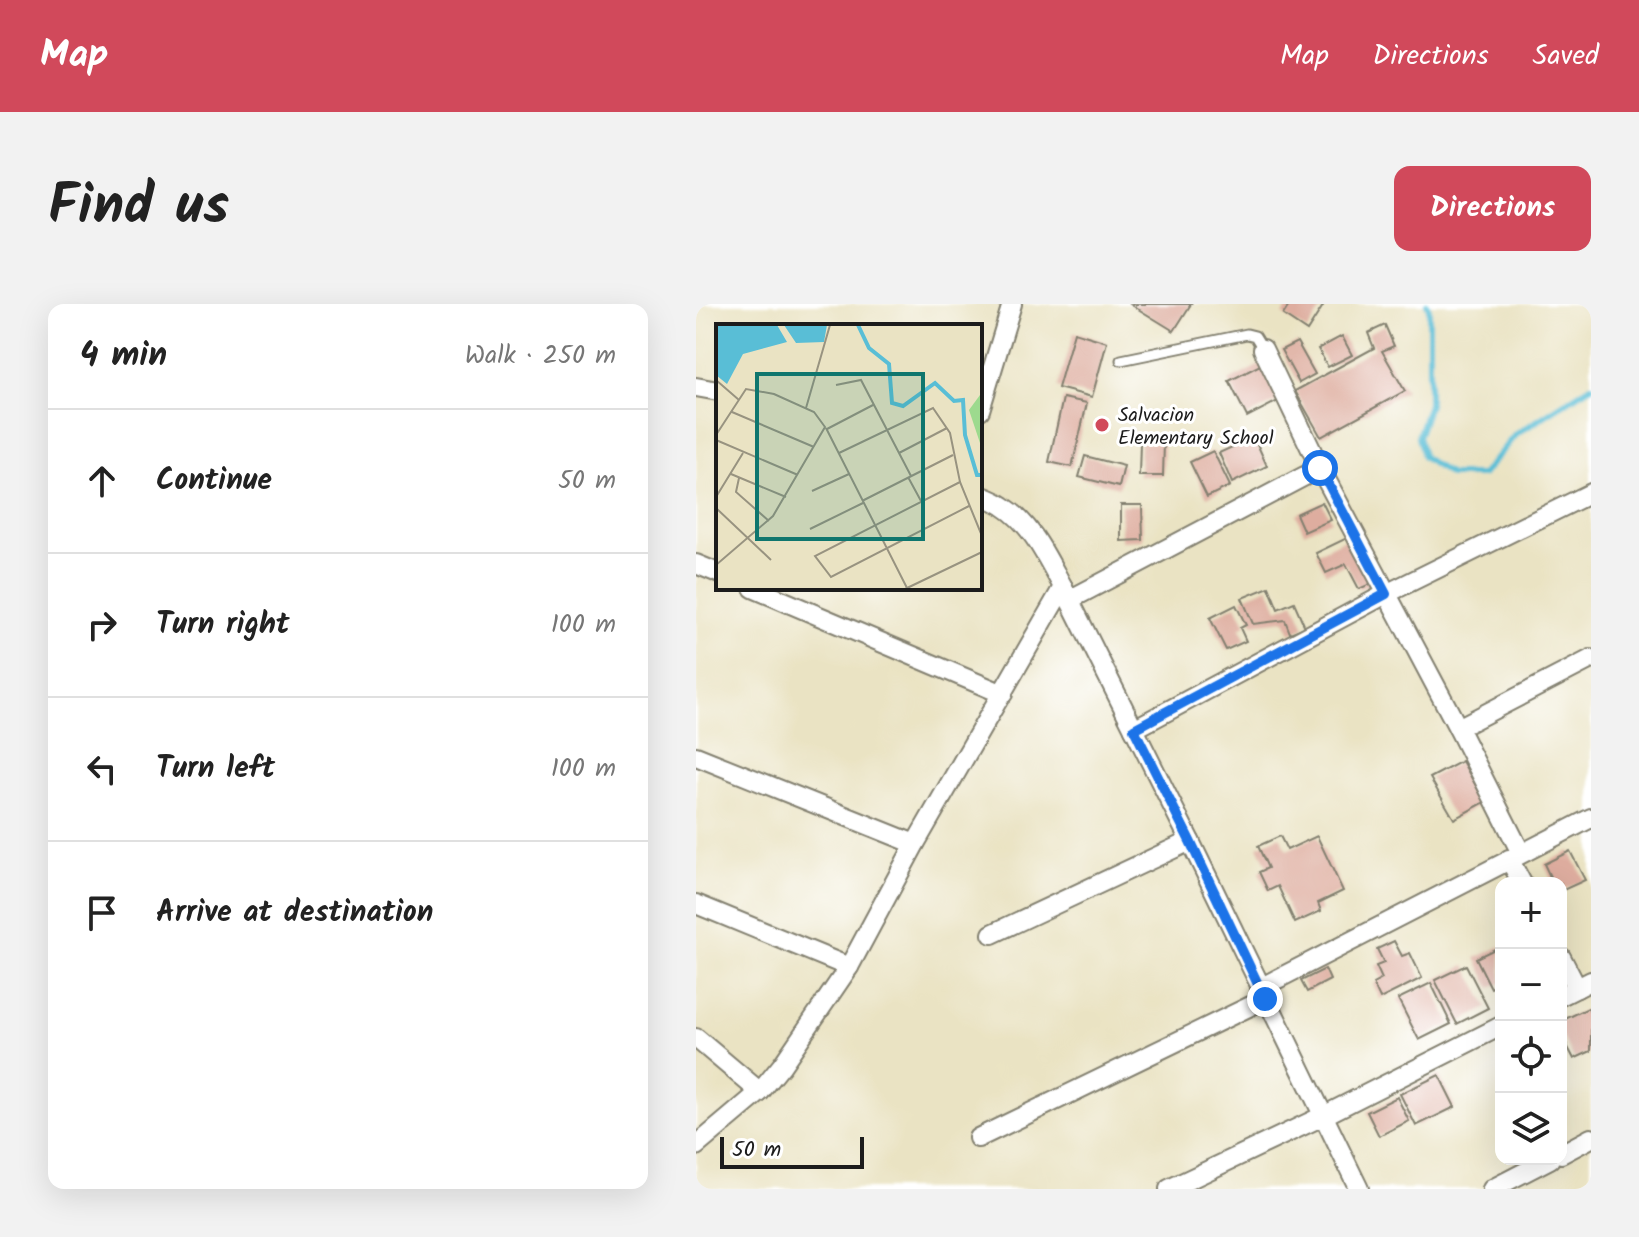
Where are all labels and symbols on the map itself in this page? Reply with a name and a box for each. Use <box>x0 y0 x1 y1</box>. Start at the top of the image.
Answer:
inset map <box>716 324 982 590</box>
place label: Salvacion Elementary School <box>1118 400 1274 455</box>
marker: Salvacion Elementary School <box>1093 416 1111 434</box>
route start <box>1302 450 1338 486</box>
route end <box>1247 981 1283 1017</box>
scale bar <box>720 1133 864 1169</box>

